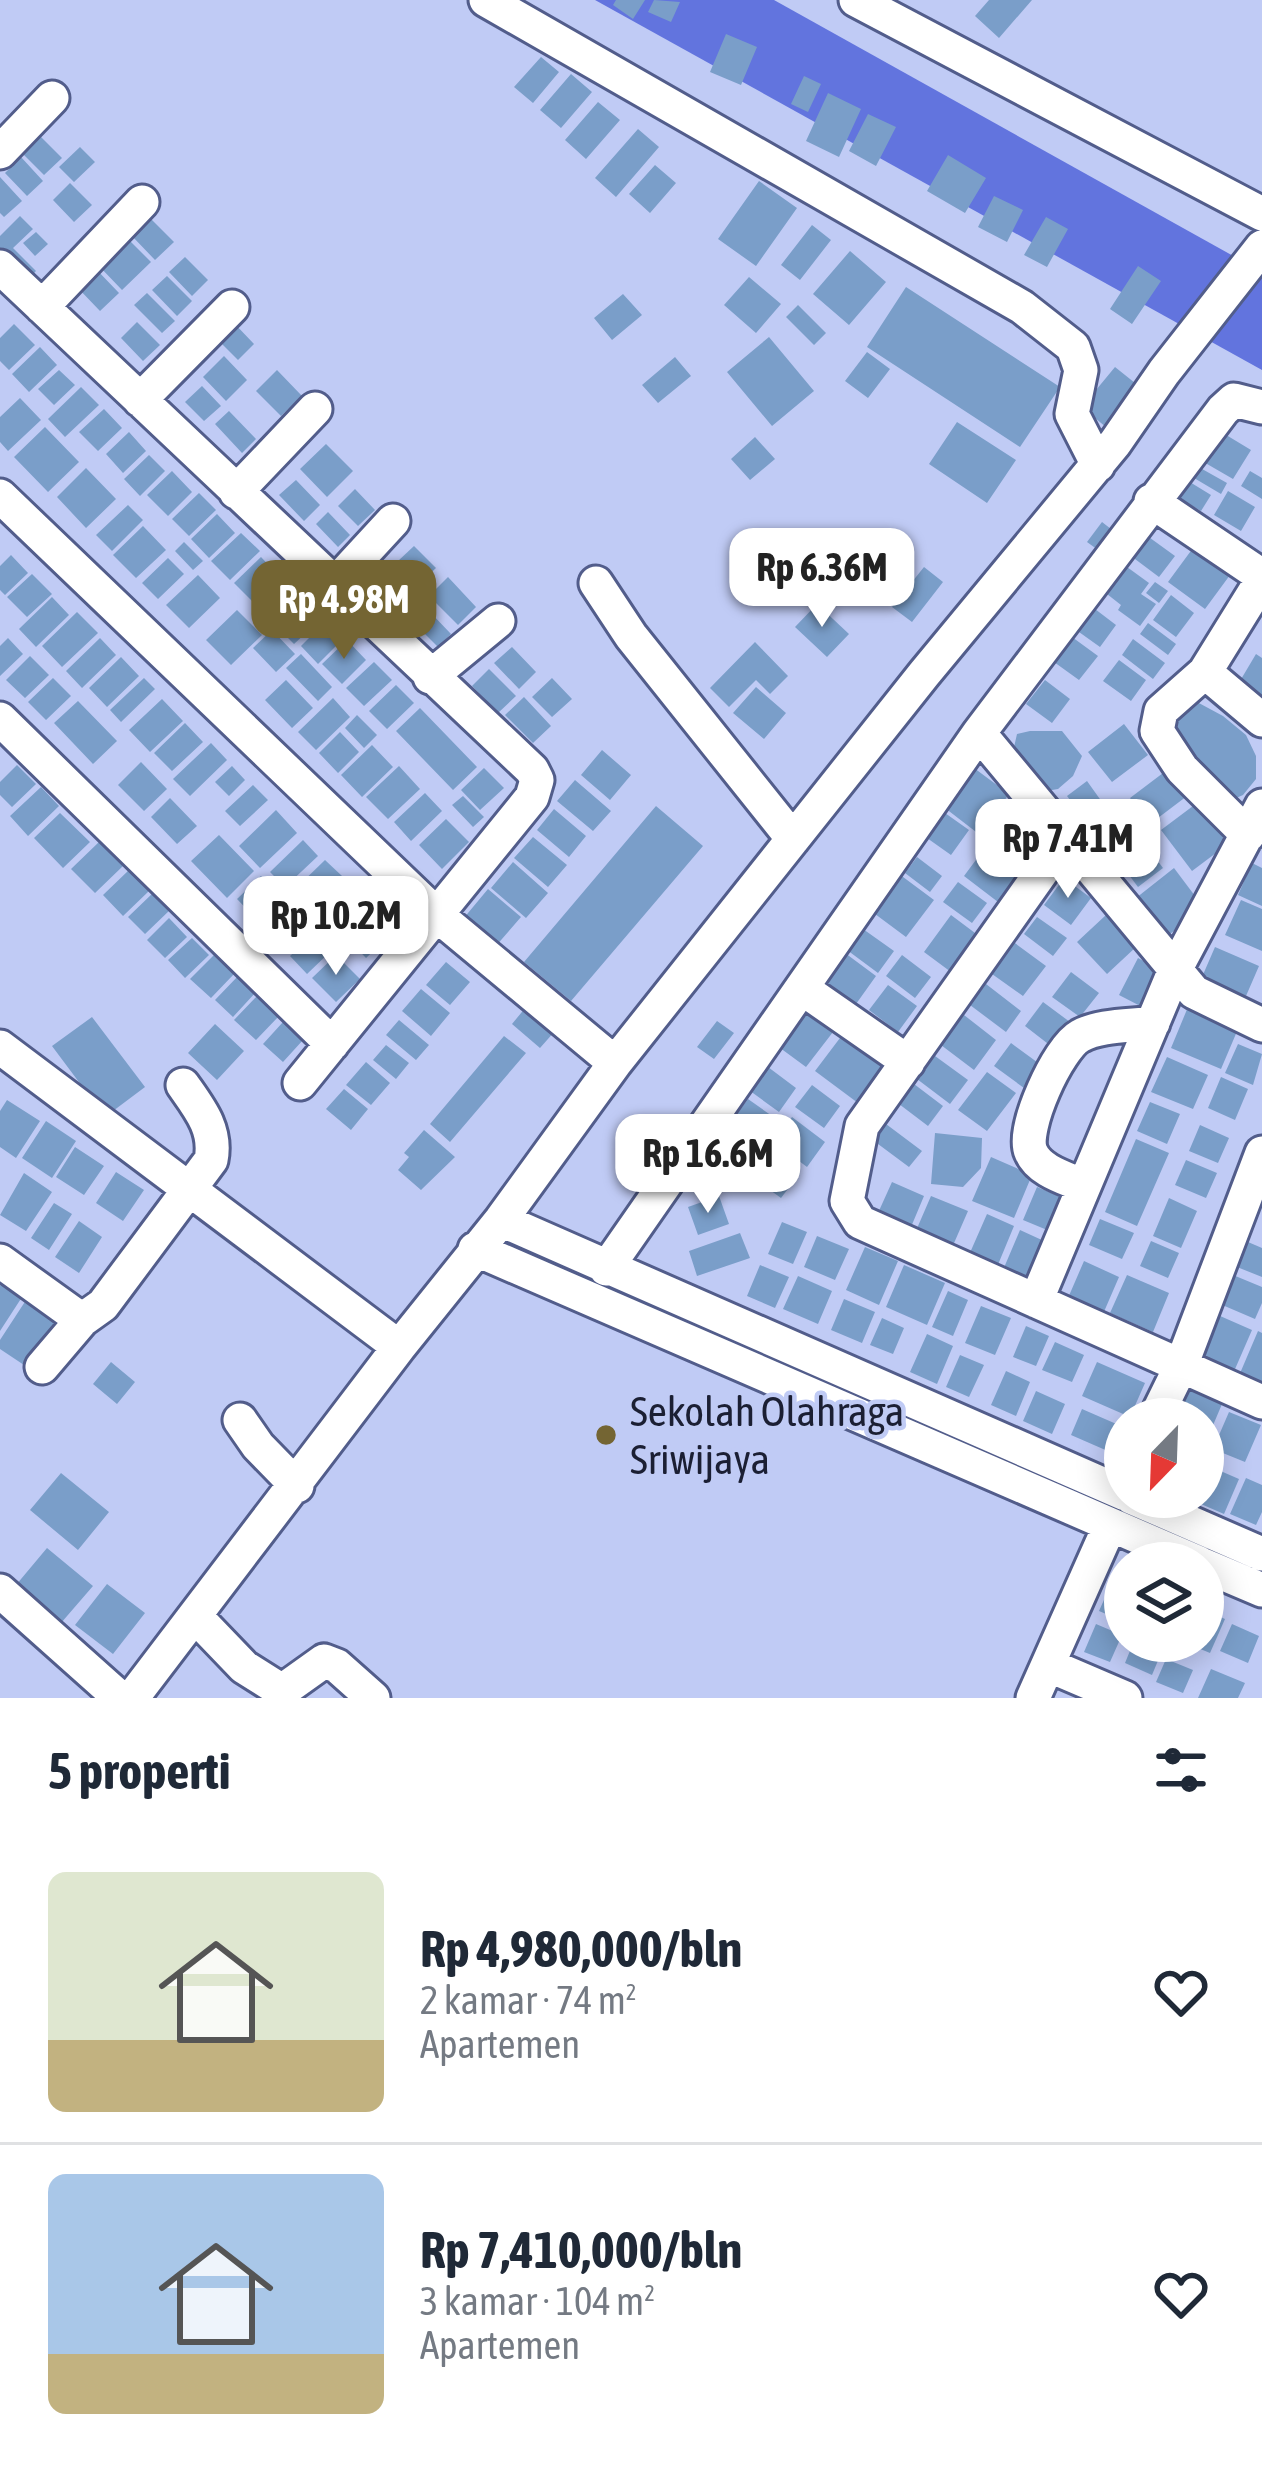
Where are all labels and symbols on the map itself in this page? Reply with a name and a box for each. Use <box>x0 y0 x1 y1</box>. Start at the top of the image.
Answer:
pin: Rp 6.36M <box>698 528 946 630</box>
pin: Rp 4.98M <box>220 560 468 662</box>
pin: Rp 7.41M <box>944 799 1192 901</box>
pin: Rp 10.2M <box>212 876 460 978</box>
pin: Rp 16.6M <box>584 1114 832 1216</box>
place label: Sekolah Olahraga Sriwijaya <box>630 1387 904 1483</box>
north arrow <box>1104 1398 1224 1518</box>
marker: Sekolah Olahraga Sriwijaya <box>593 1422 619 1448</box>

